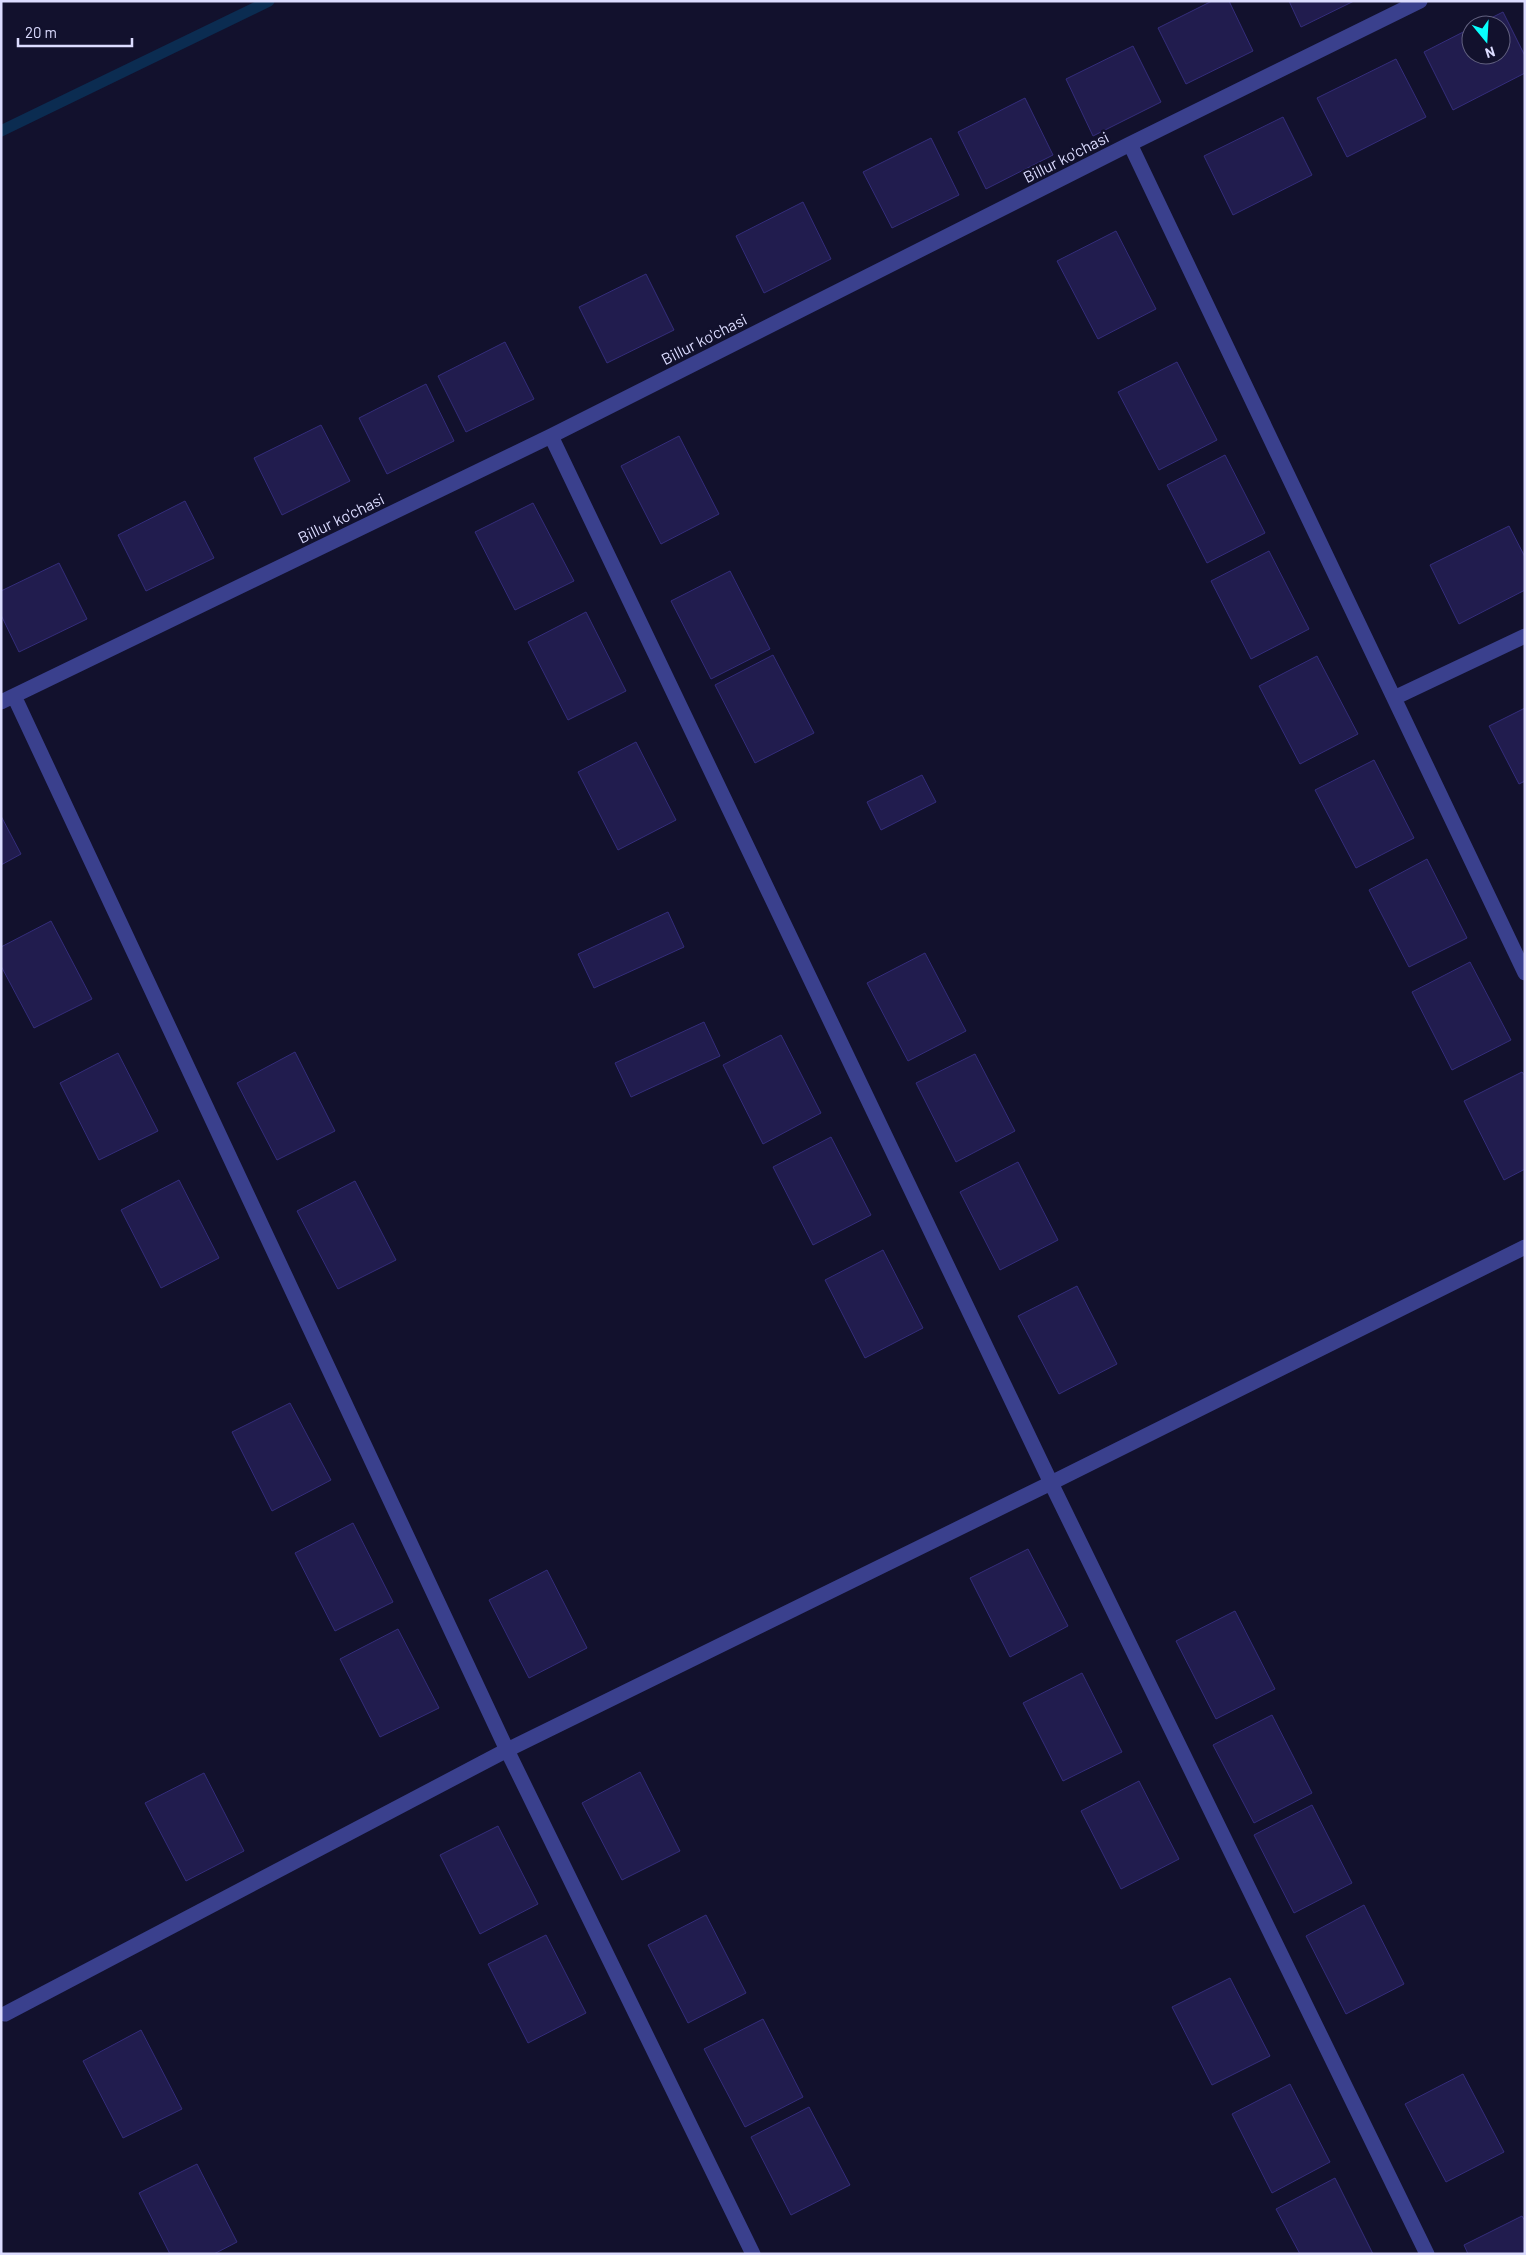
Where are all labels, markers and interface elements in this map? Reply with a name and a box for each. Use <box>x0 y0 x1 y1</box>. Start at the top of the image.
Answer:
scale bar <box>18 15 131 47</box>
north arrow <box>1461 15 1511 65</box>
text: 20 m <box>25 23 57 41</box>
text: N <box>1483 43 1497 62</box>
street label: Billur ko'chasi <box>1020 127 1112 186</box>
street label: Billur ko'chasi <box>658 309 750 368</box>
street label: Billur ko'chasi <box>295 489 387 547</box>

